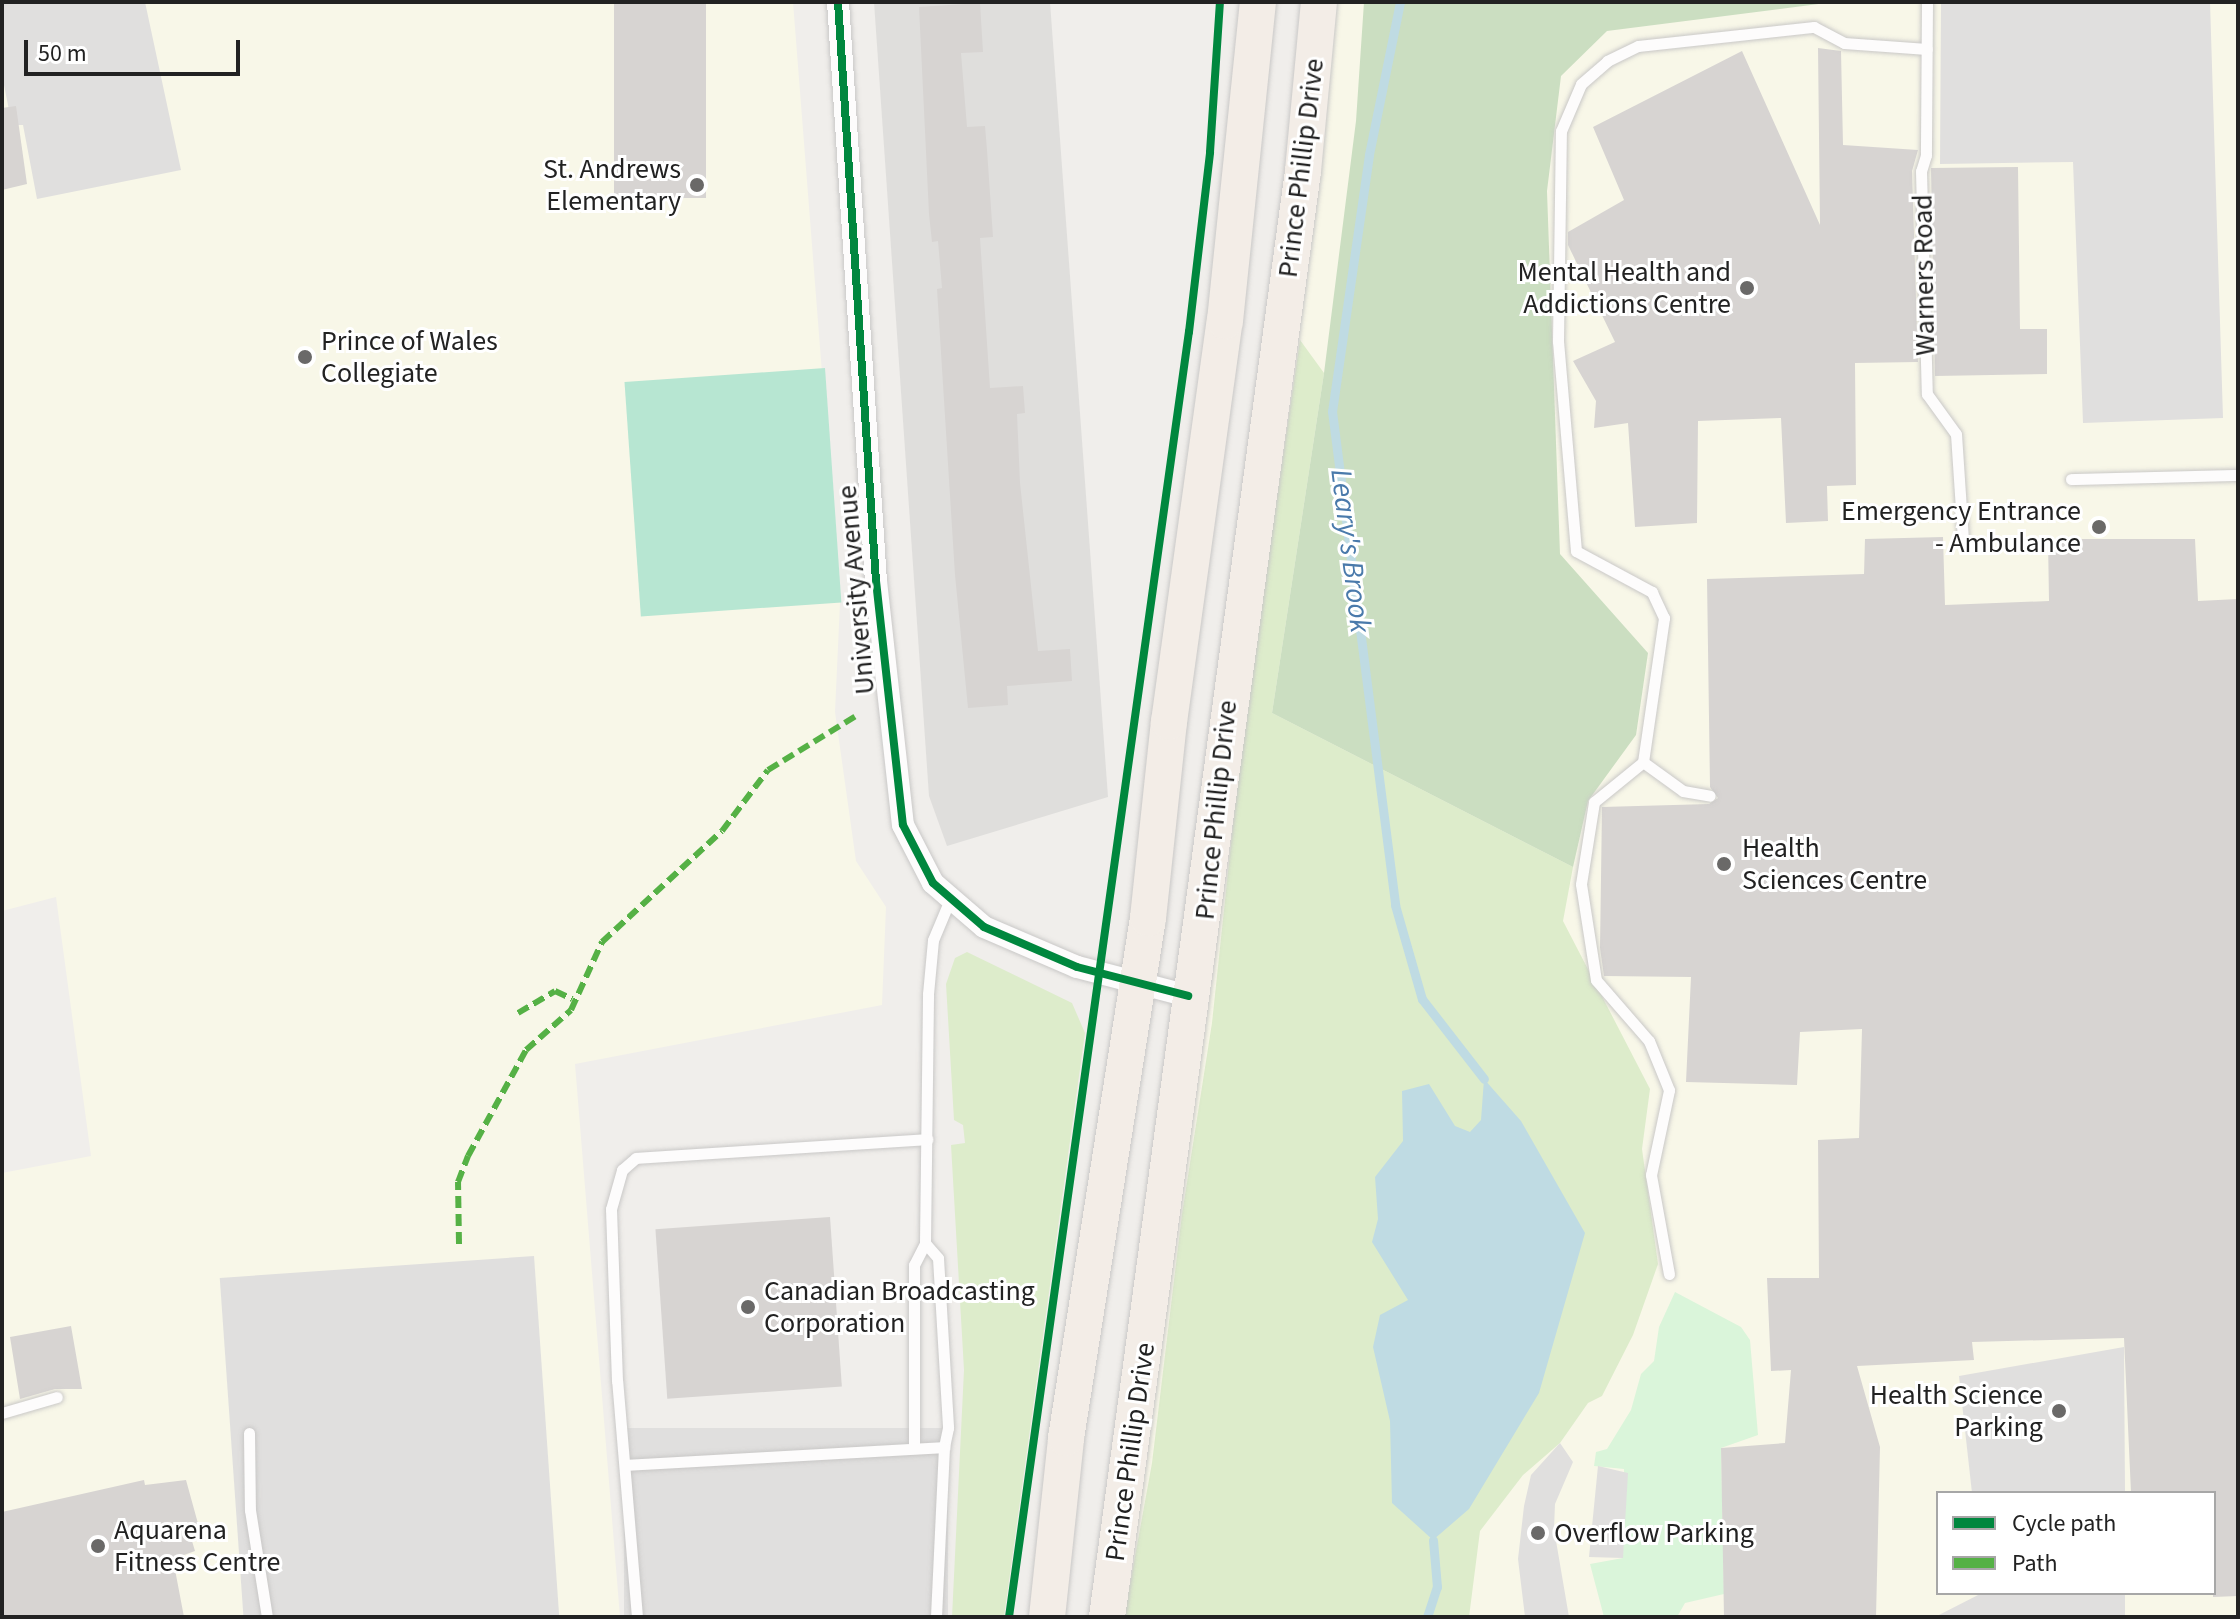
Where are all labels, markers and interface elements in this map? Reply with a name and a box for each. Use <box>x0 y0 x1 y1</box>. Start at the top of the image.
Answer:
scale bar <box>28 24 244 74</box>
text: 50 m <box>38 36 87 71</box>
street label: Prince Phillip Drive <box>1271 57 1331 279</box>
place label: St. Andrews Elementary <box>543 152 681 218</box>
marker: St. Andrews Elementary <box>688 176 706 194</box>
street label: Warners Road <box>1906 194 1942 356</box>
place label: Mental Health and Addictions Centre <box>1517 255 1731 321</box>
marker: Mental Health and Addictions Centre <box>1738 279 1756 297</box>
place label: Prince of Wales Collegiate <box>321 324 498 390</box>
marker: Prince of Wales Collegiate <box>296 348 314 366</box>
water label: Leary's Brook <box>1322 467 1378 635</box>
street label: University Avenue <box>830 484 882 696</box>
place label: Emergency Entrance - Ambulance <box>1841 494 2081 560</box>
marker: Emergency Entrance - Ambulance <box>2088 516 2110 538</box>
street label: Prince Phillip Drive <box>1188 699 1244 921</box>
place label: Health Sciences Centre <box>1742 831 1927 897</box>
marker: Health Sciences Centre <box>1713 853 1735 875</box>
place label: Canadian Broadcasting Corporation <box>764 1274 1035 1340</box>
marker: Canadian Broadcasting Corporation <box>739 1298 757 1316</box>
street label: Prince Phillip Drive <box>1098 1341 1162 1563</box>
place label: Health Science Parking <box>1870 1378 2043 1444</box>
marker: Health Science Parking <box>2050 1402 2068 1420</box>
legend <box>1936 1491 2216 1595</box>
text: Cycle path <box>2012 1506 2116 1541</box>
place label: Aquarena Fitness Centre <box>114 1513 280 1579</box>
place label: Overflow Parking <box>1554 1516 1754 1550</box>
marker: Overflow Parking <box>1529 1524 1547 1542</box>
marker: Aquarena Fitness Centre <box>89 1537 107 1555</box>
text: Path <box>2012 1546 2058 1581</box>

